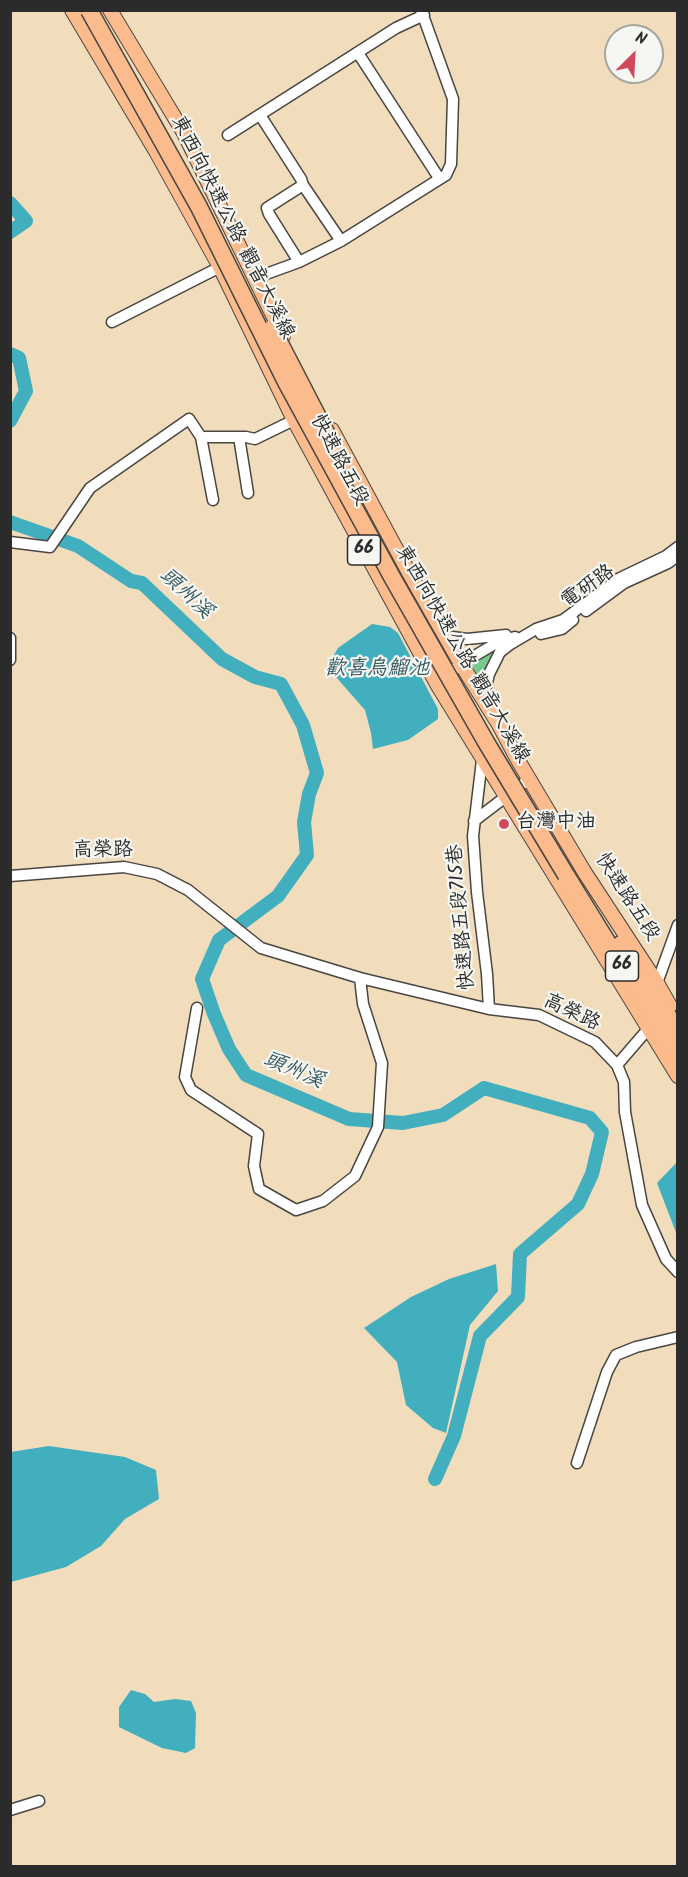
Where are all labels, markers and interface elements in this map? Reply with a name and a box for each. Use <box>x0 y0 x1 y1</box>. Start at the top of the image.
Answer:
north arrow <box>604 24 664 84</box>
text: N <box>631 25 650 52</box>
street label: 東西向快速公路 觀音大溪線 <box>164 112 298 344</box>
street label: 快速路五段 <box>304 411 372 511</box>
road number: 66 <box>348 535 380 565</box>
street label: 東西向快速公路 觀音大溪線 <box>389 542 533 768</box>
street label: 電研路 <box>558 561 620 615</box>
water label: 頭州溪 <box>153 564 217 626</box>
water label: 歡喜烏鰡池 <box>325 657 429 683</box>
place label: 台灣中油 <box>516 812 596 836</box>
marker: 台灣中油 <box>497 817 511 831</box>
street label: 高榮路 <box>73 839 133 865</box>
street label: 快速路五段715巷 <box>445 843 481 991</box>
street label: 快速路五段 <box>589 850 663 946</box>
road number: 66 <box>606 951 638 981</box>
street label: 高榮路 <box>539 990 603 1038</box>
water label: 頭州溪 <box>259 1048 327 1096</box>

